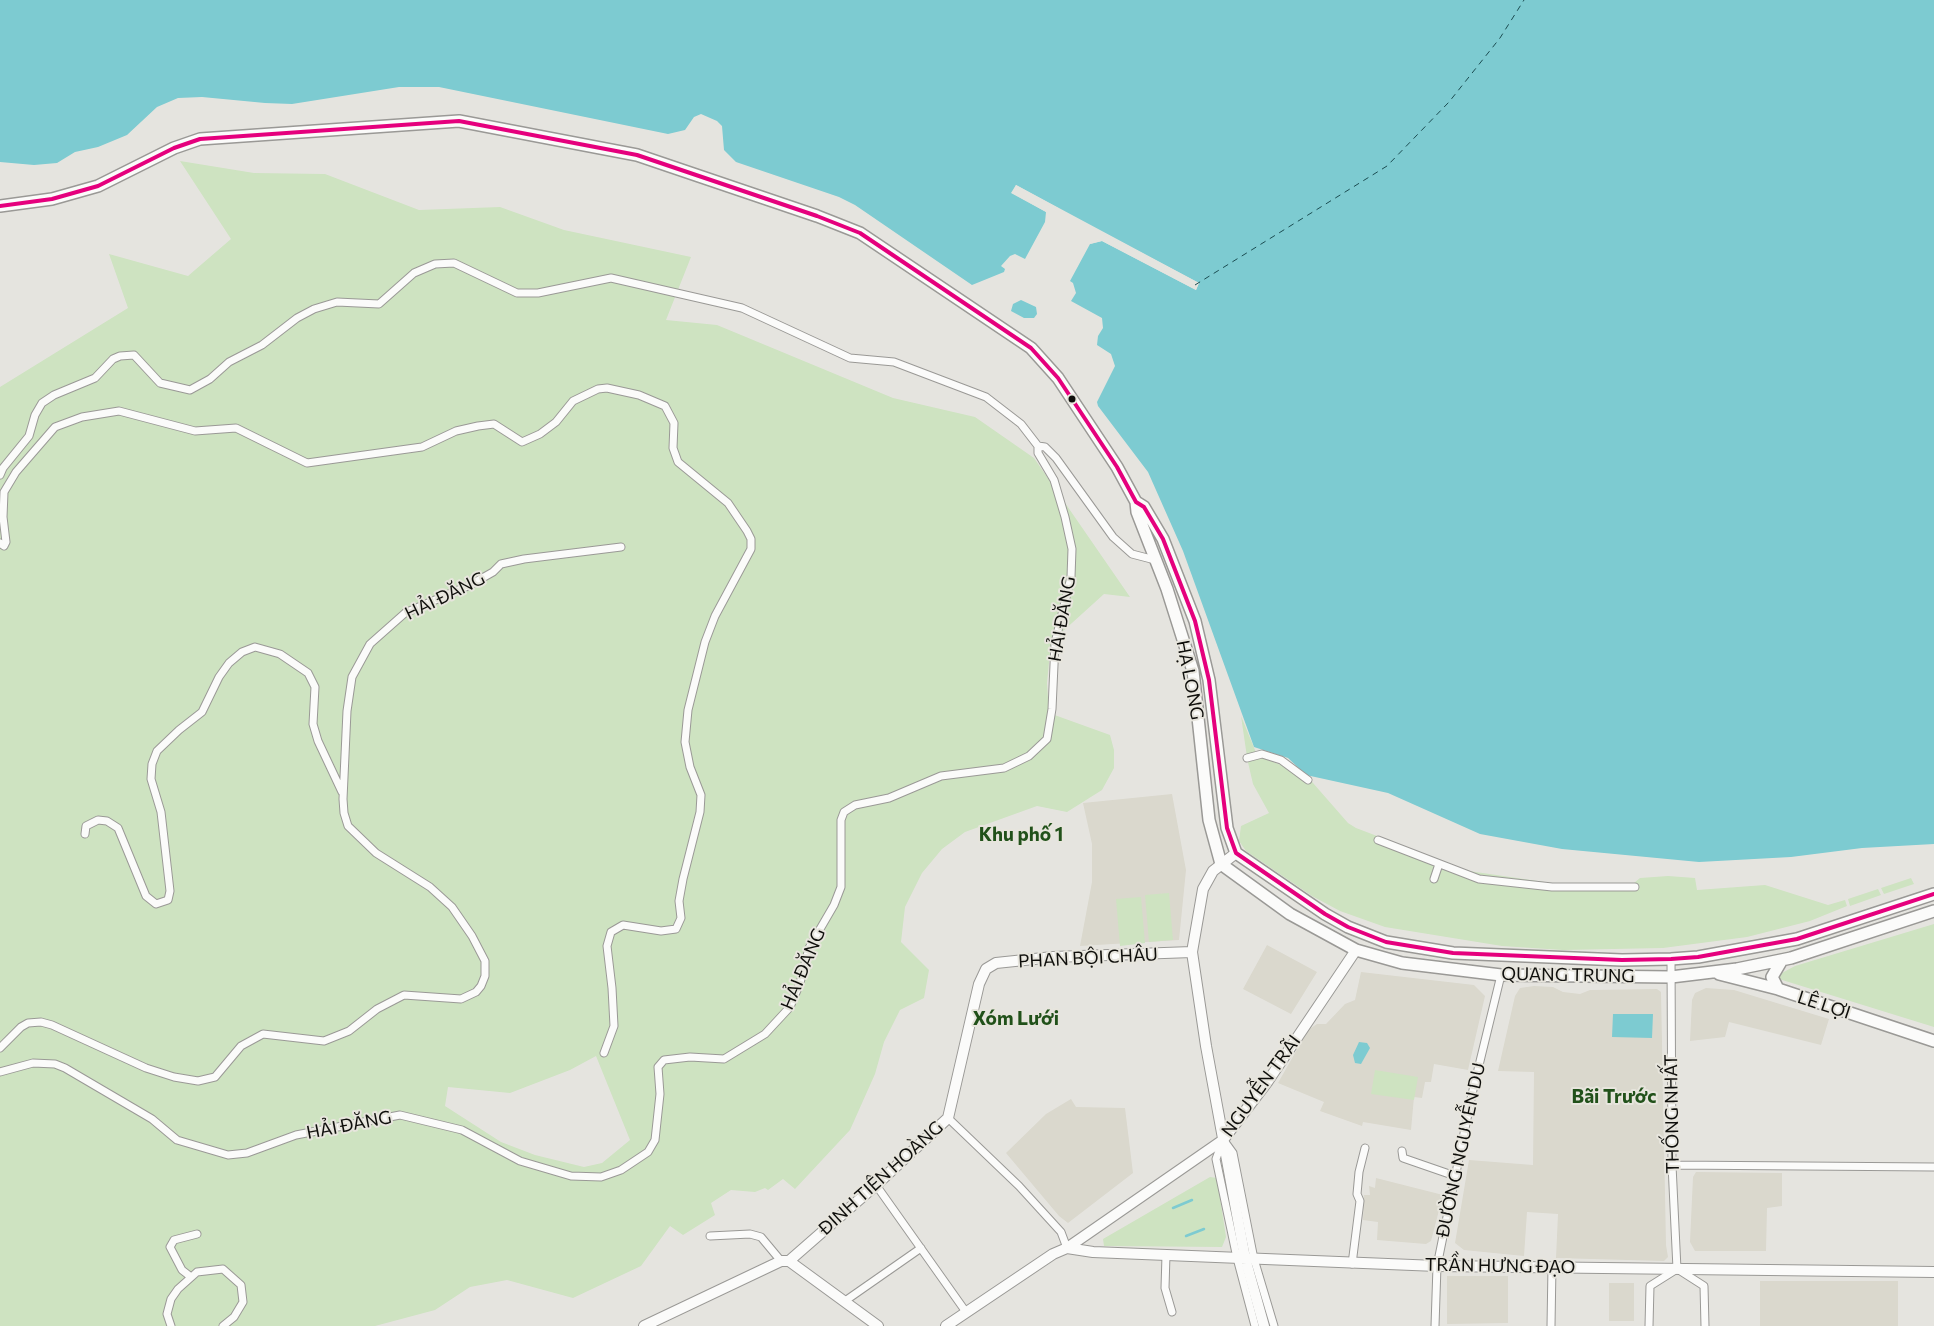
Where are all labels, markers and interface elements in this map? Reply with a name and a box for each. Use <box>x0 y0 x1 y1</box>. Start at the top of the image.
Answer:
unlabelled marker <box>1067 394 1077 404</box>
street label: HẢI ĐĂNG <box>401 567 489 625</box>
street label: HẢI ĐĂNG <box>1044 575 1080 663</box>
street label: HẠ LONG <box>1172 638 1208 722</box>
district label: Khu phố 1 <box>979 824 1063 846</box>
street label: HẢI ĐĂNG <box>776 925 830 1013</box>
street label: PHAN BỘI CHÂU <box>1018 944 1158 972</box>
street label: QUANG TRUNG <box>1501 963 1635 987</box>
street label: LÊ LỢI <box>1795 986 1853 1024</box>
district label: Xóm Lưới <box>973 1008 1059 1030</box>
street label: NGUYỄN TRÃI <box>1217 1031 1305 1141</box>
street label: THỐNG NHẤT <box>1660 1054 1684 1174</box>
street label: ĐƯỜNG NGUYỄN DU <box>1432 1061 1490 1239</box>
district label: Bãi Trước <box>1572 1086 1656 1108</box>
street label: HẢI ĐĂNG <box>305 1106 393 1144</box>
street label: ĐINH TIÊN HOÀNG <box>814 1116 948 1240</box>
street label: TRẦN HƯNG ĐẠO <box>1425 1254 1575 1278</box>

